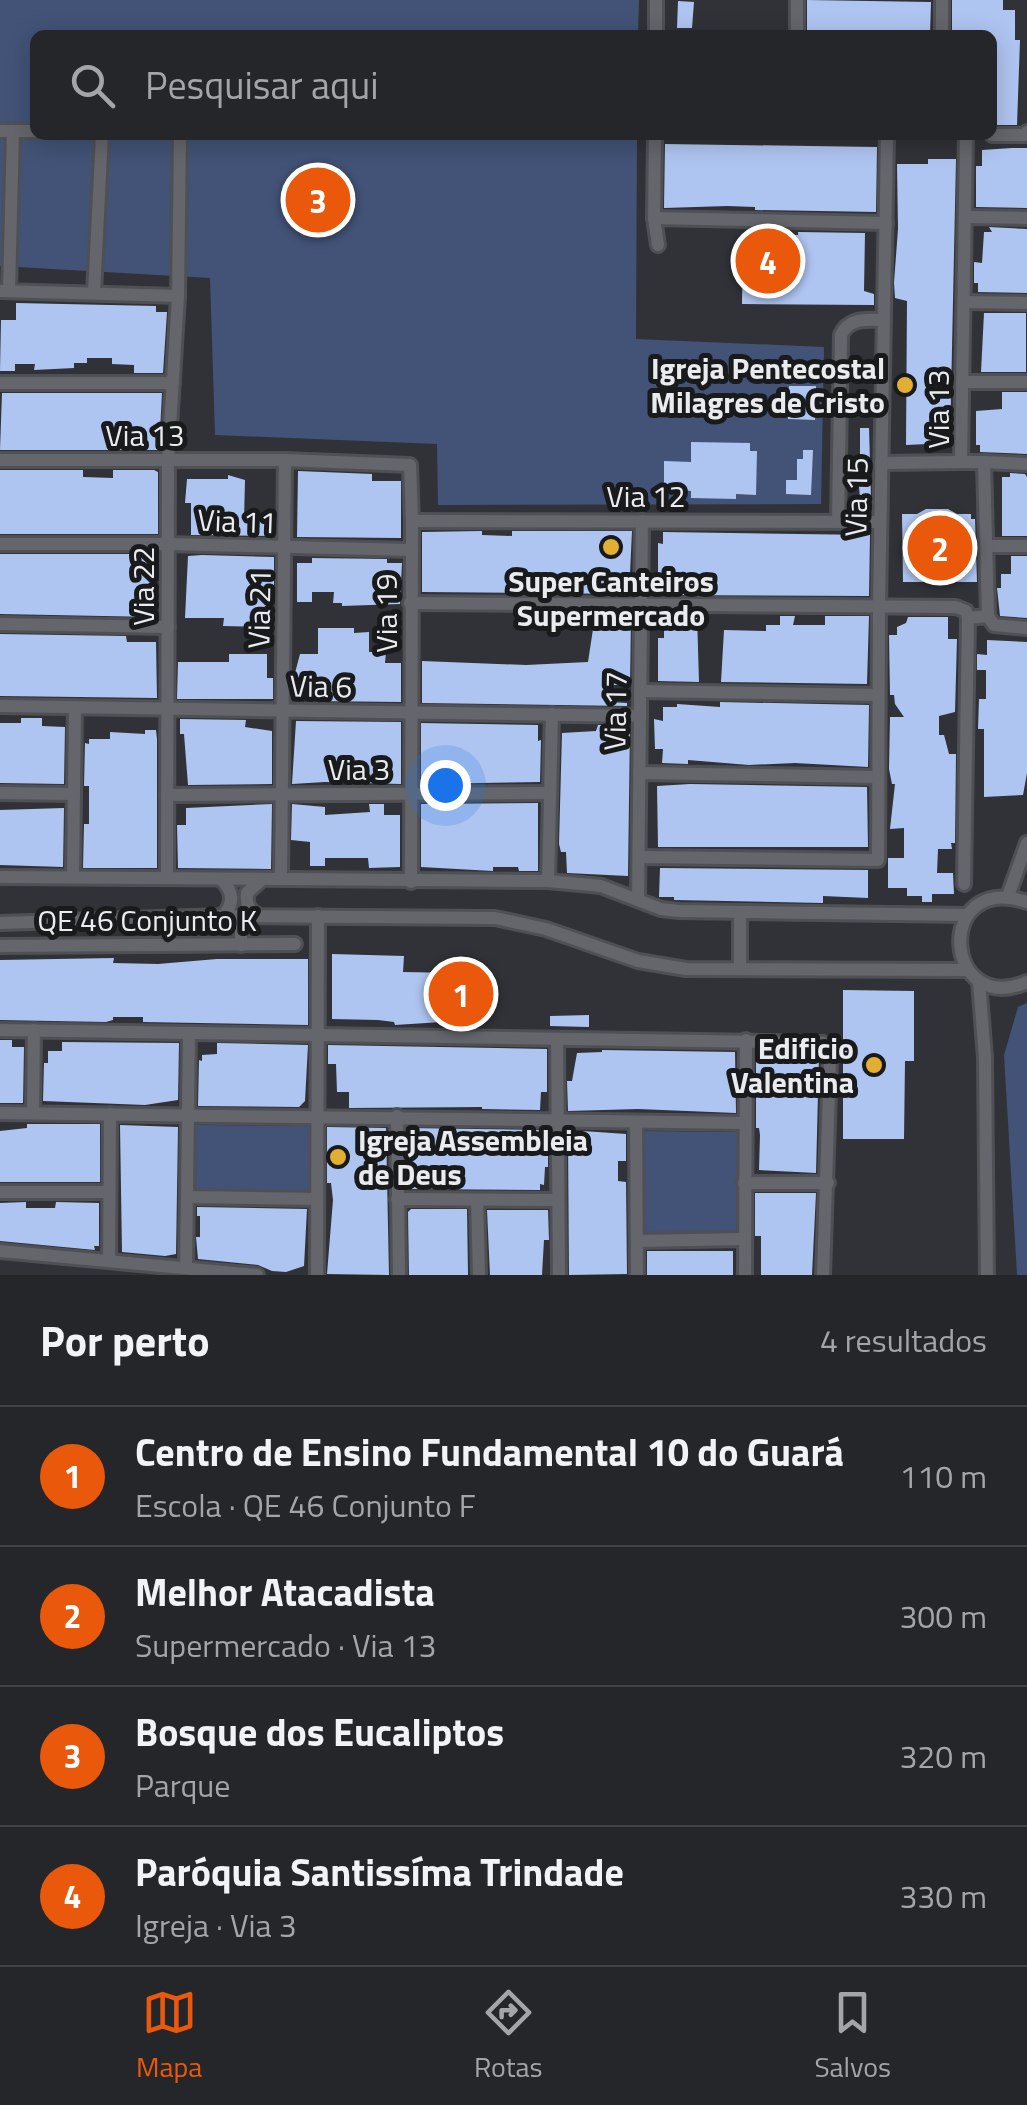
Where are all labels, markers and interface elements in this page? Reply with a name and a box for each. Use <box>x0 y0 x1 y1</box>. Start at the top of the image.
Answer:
search box <box>30 30 997 140</box>
text: Pesquisar aqui <box>145 56 378 114</box>
icon: search <box>65 58 120 113</box>
pin: 3 <box>286 162 350 238</box>
pin: 4 <box>736 224 800 298</box>
place label: Igreja Pentecostal Milagres de Cristo <box>650 345 885 425</box>
street label: Via 13 <box>915 369 961 449</box>
marker: Igreja Pentecostal Milagres de Cristo <box>894 374 916 396</box>
street label: Via 13 <box>105 412 185 458</box>
street label: Via 15 <box>832 457 880 537</box>
street label: Via 12 <box>606 473 686 519</box>
street label: Via 11 <box>197 497 277 545</box>
pin: 2 <box>908 510 972 586</box>
marker: Super Canteiros Supermercado <box>600 536 622 558</box>
street label: Via 22 <box>120 546 166 626</box>
place label: Super Canteiros Supermercado <box>508 558 714 638</box>
street label: Via 21 <box>235 569 283 649</box>
street label: Via 19 <box>363 573 409 653</box>
street label: Via 6 <box>289 662 353 710</box>
street label: Via 17 <box>591 671 639 751</box>
street label: Via 3 <box>328 746 390 792</box>
your location <box>420 760 471 811</box>
street label: QE 46 Conjunto K <box>37 897 257 943</box>
pin: 1 <box>428 956 494 1032</box>
place label: Edificio Valentina <box>731 1025 854 1105</box>
marker: Edificio Valentina <box>863 1054 885 1076</box>
place label: Igreja Assembleia de Deus <box>358 1117 588 1197</box>
marker: Igreja Assembleia de Deus <box>327 1146 349 1168</box>
text: Por perto <box>40 1308 209 1372</box>
text: 4 resultados <box>820 1316 987 1364</box>
text: Centro de Ensino Fundamental 10 do Guará <box>135 1423 844 1481</box>
text: 1 <box>64 1452 81 1500</box>
text: 110 m <box>899 1452 987 1500</box>
text: Escola · QE 46 Conjunto F <box>135 1481 476 1529</box>
text: Melhor Atacadista <box>135 1563 435 1621</box>
text: 2 <box>64 1592 81 1640</box>
text: 300 m <box>899 1592 987 1640</box>
text: Supermercado · Via 13 <box>135 1621 436 1669</box>
text: Bosque dos Eucaliptos <box>135 1703 504 1761</box>
text: 3 <box>64 1732 81 1780</box>
text: 320 m <box>899 1732 987 1780</box>
text: Parque <box>135 1761 231 1809</box>
text: Paróquia Santissíma Trindade <box>135 1843 624 1901</box>
text: 4 <box>64 1872 81 1920</box>
text: 330 m <box>899 1872 987 1920</box>
text: Igreja · Via 3 <box>135 1901 297 1949</box>
tab: Mapa <box>136 1985 202 2088</box>
tab: Rotas <box>474 1985 543 2088</box>
tab: Salvos <box>814 1985 891 2088</box>

